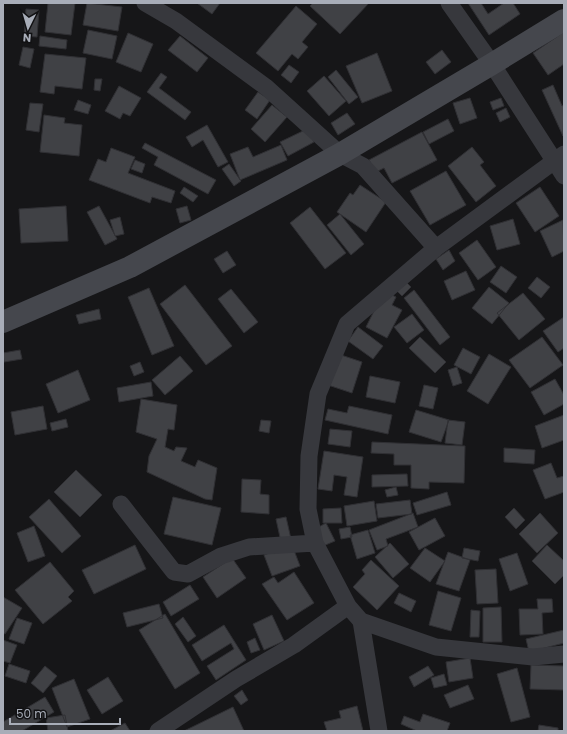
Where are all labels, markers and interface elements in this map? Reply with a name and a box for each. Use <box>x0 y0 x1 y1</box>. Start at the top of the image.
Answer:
north arrow <box>8 8 48 48</box>
text: N <box>22 30 32 46</box>
scale bar <box>10 700 120 726</box>
text: 50 m <box>16 705 47 722</box>

